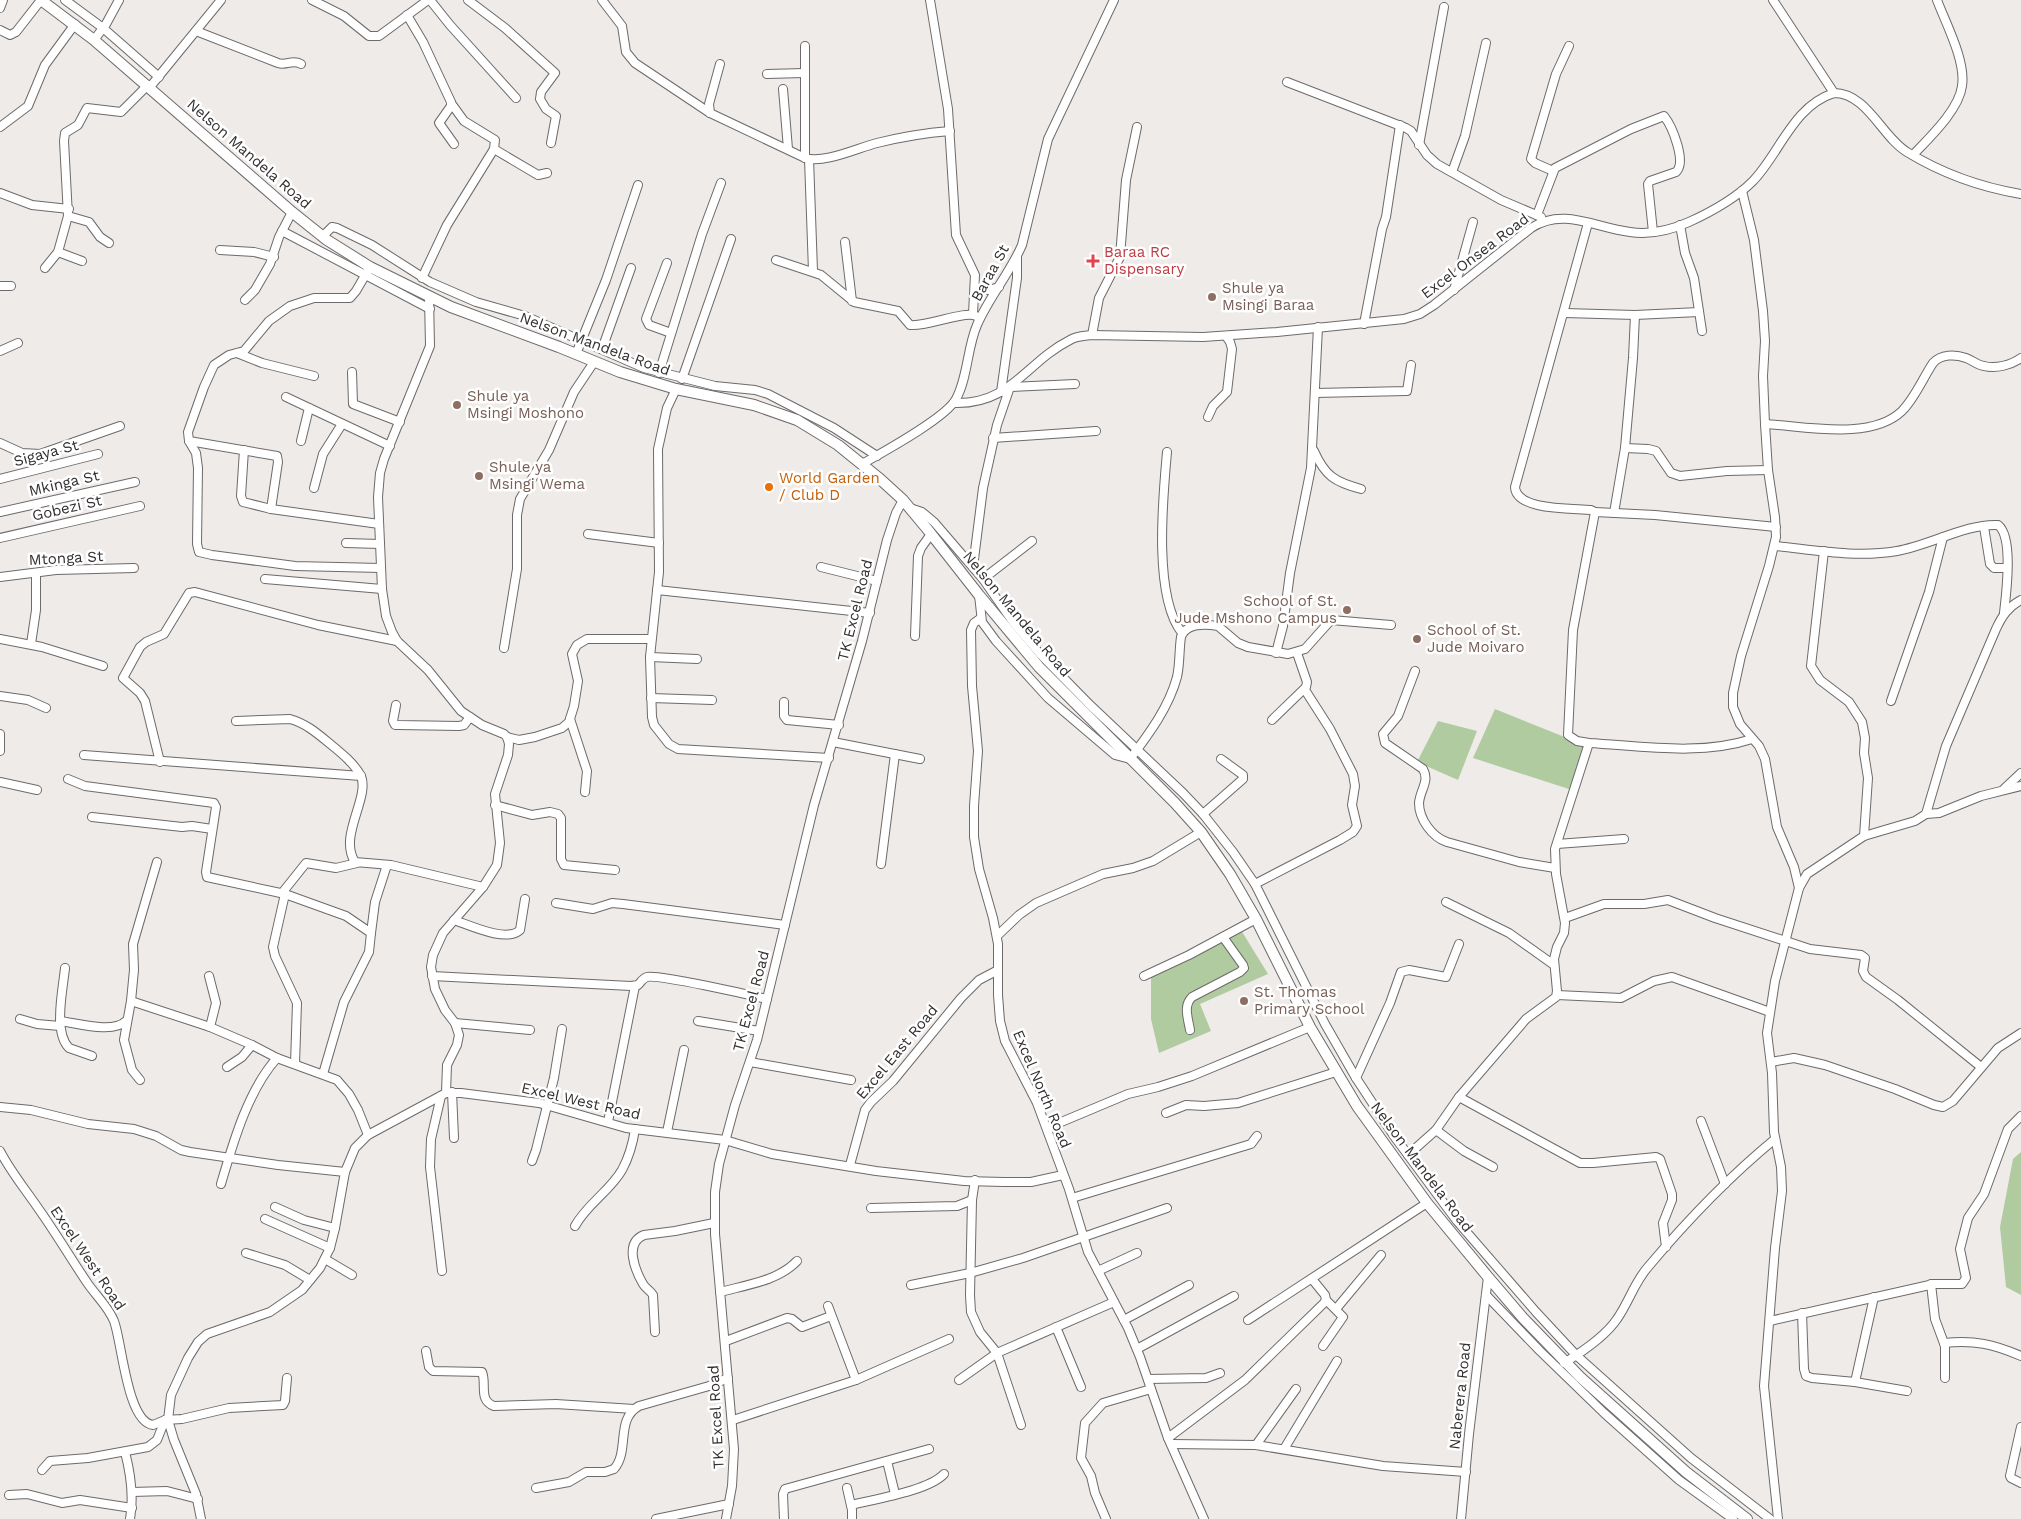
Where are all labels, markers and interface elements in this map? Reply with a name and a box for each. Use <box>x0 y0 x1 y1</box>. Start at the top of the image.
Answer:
street label: Nelson Mandela Road <box>183 95 315 213</box>
street label: Excel Onsea Road <box>1418 210 1532 302</box>
street label: Baraa St <box>967 241 1013 304</box>
place label: Baraa RC Dispensary <box>1104 243 1184 278</box>
marker: Baraa RC Dispensary <box>1086 254 1100 268</box>
place label: Shule ya Msingi Baraa <box>1222 279 1315 314</box>
marker: Shule ya Msingi Baraa <box>1206 291 1218 303</box>
street label: Nelson Mandela Road <box>517 308 673 380</box>
place label: Shule ya Msingi Moshono <box>467 387 584 422</box>
marker: Shule ya Msingi Moshono <box>451 399 463 411</box>
street label: Sigaya St <box>12 436 81 470</box>
place label: Shule ya Msingi Wema <box>489 458 585 493</box>
street label: Mkinga St <box>27 466 102 500</box>
place label: World Garden / Club D <box>779 469 880 504</box>
marker: Shule ya Msingi Wema <box>473 470 485 482</box>
marker: World Garden / Club D <box>763 481 775 493</box>
street label: Gobezi St <box>30 491 104 525</box>
street label: Mtonga St <box>28 547 104 569</box>
street label: Nelson Mandela Road <box>959 548 1075 680</box>
street label: TK Excel Road <box>834 557 876 663</box>
place label: School of St. Jude Mshono Campus <box>1174 592 1337 627</box>
marker: School of St. Jude Mshono Campus <box>1341 604 1353 616</box>
place label: School of St. Jude Moivaro <box>1427 621 1524 656</box>
marker: School of St. Jude Moivaro <box>1411 633 1423 645</box>
street label: TK Excel Road <box>729 948 773 1054</box>
place label: St. Thomas Primary School <box>1254 983 1365 1018</box>
marker: St. Thomas Primary School <box>1238 995 1250 1007</box>
street label: Excel East Road <box>852 1001 942 1103</box>
street label: Excel North Road <box>1009 1027 1075 1151</box>
street label: Excel West Road <box>520 1079 642 1123</box>
street label: Nelson Mandela Road <box>1367 1098 1477 1236</box>
street label: Excel West Road <box>47 1203 129 1313</box>
street label: Naberera Road <box>1445 1341 1475 1451</box>
street label: TK Excel Road <box>704 1365 728 1469</box>

